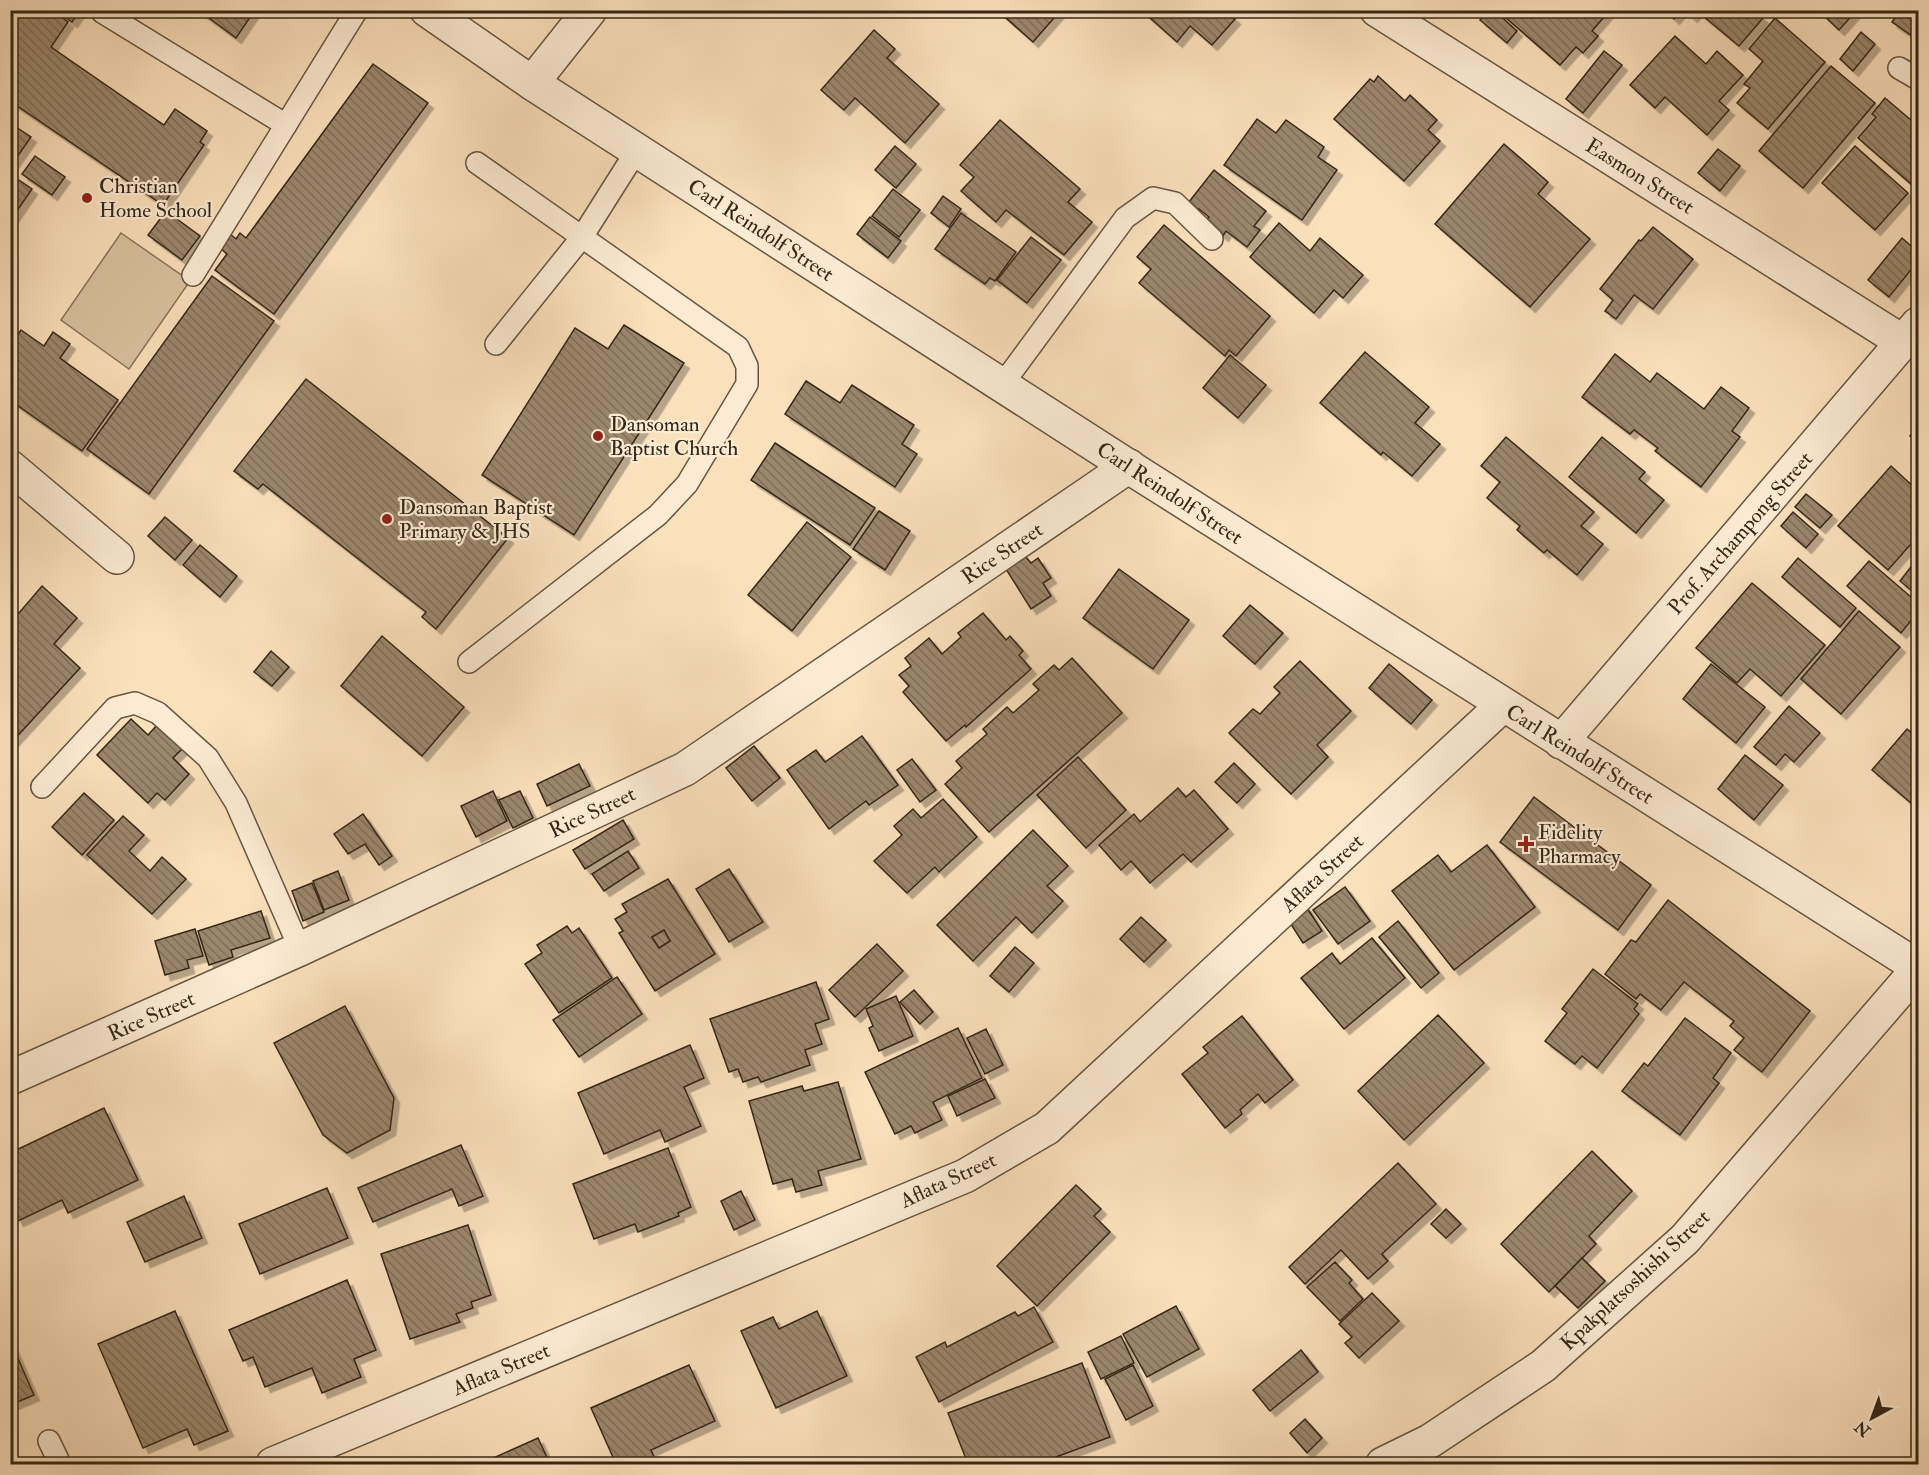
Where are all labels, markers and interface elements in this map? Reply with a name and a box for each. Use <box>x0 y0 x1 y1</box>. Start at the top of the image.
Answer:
street label: Easmon Street <box>1580 132 1699 221</box>
place label: Christian Home School <box>99 173 213 224</box>
street label: Carl Reindolf Street <box>682 173 839 288</box>
marker: Christian Home School <box>80 191 94 205</box>
place label: Dansoman Baptist Church <box>610 411 738 462</box>
marker: Dansoman Baptist Church <box>591 429 605 443</box>
street label: Carl Reindolf Street <box>1091 436 1248 551</box>
street label: Prof. Archampong Street <box>1662 446 1819 620</box>
place label: Dansoman Baptist Primary & JHS <box>399 494 553 545</box>
marker: Dansoman Baptist Primary & JHS <box>380 512 394 526</box>
street label: Rice Street <box>956 516 1048 591</box>
street label: Carl Reindolf Street <box>1501 698 1659 811</box>
street label: Rice Street <box>544 781 640 844</box>
place label: Fidelity Pharmacy <box>1538 819 1621 870</box>
street label: Aflata Street <box>1275 828 1369 919</box>
marker: Fidelity Pharmacy <box>1519 837 1533 851</box>
street label: Rice Street <box>103 985 199 1048</box>
street label: Aflata Street <box>895 1146 1001 1215</box>
street label: Kpakplatsoshishi Street <box>1555 1204 1716 1357</box>
street label: Aflata Street <box>447 1337 554 1402</box>
north arrow <box>1842 1388 1902 1448</box>
text: N <box>1850 1416 1876 1441</box>

